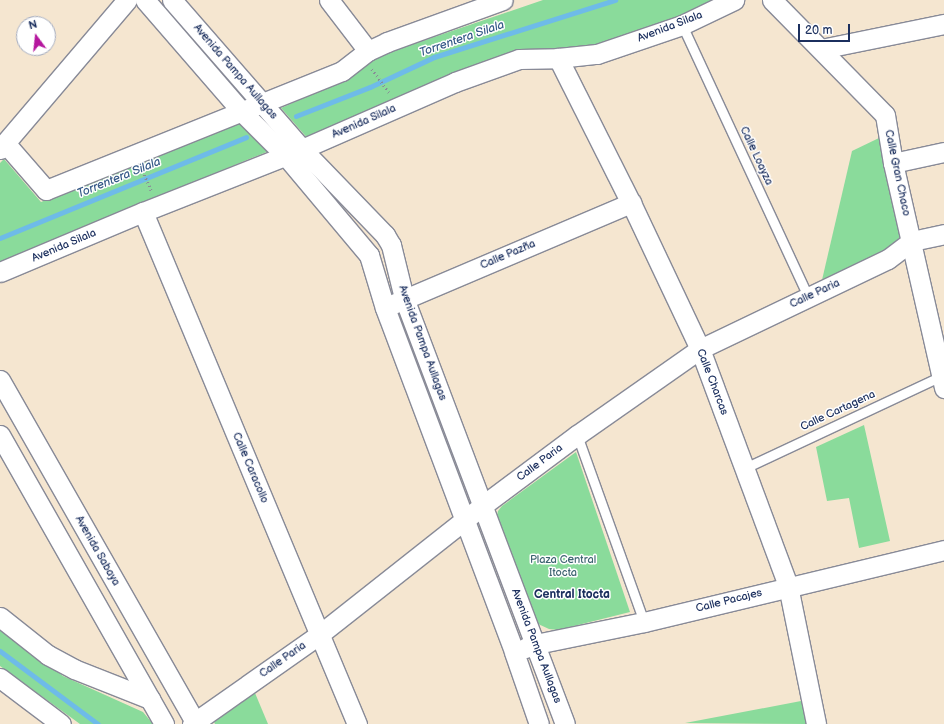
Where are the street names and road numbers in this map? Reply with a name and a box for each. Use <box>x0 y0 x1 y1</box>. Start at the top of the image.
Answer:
street label: Avenida Silala <box>636 9 704 45</box>
street label: Avenida Pampa Aullagas <box>190 22 280 122</box>
street label: Avenida Silala <box>330 102 398 142</box>
street label: Calle Loayza <box>737 125 775 187</box>
street label: Calle Gran Chaco <box>881 129 913 217</box>
street label: Avenida Silala <box>30 226 98 266</box>
street label: Calle Pazña <box>478 237 538 273</box>
street label: Calle Paria <box>788 277 842 311</box>
street label: Avenida Pampa Aullagas <box>395 284 449 402</box>
street label: Calle Charcas <box>693 347 731 417</box>
street label: Calle Cartagena <box>798 388 878 434</box>
street label: Calle Caracollo <box>229 431 271 505</box>
street label: Calle Paria <box>515 442 565 484</box>
street label: Avenida Sabaya <box>72 514 122 588</box>
street label: Calle Pacajes <box>695 586 763 616</box>
street label: Avenida Pampa Aullagas <box>508 587 564 705</box>
street label: Calle Paria <box>257 639 309 681</box>

